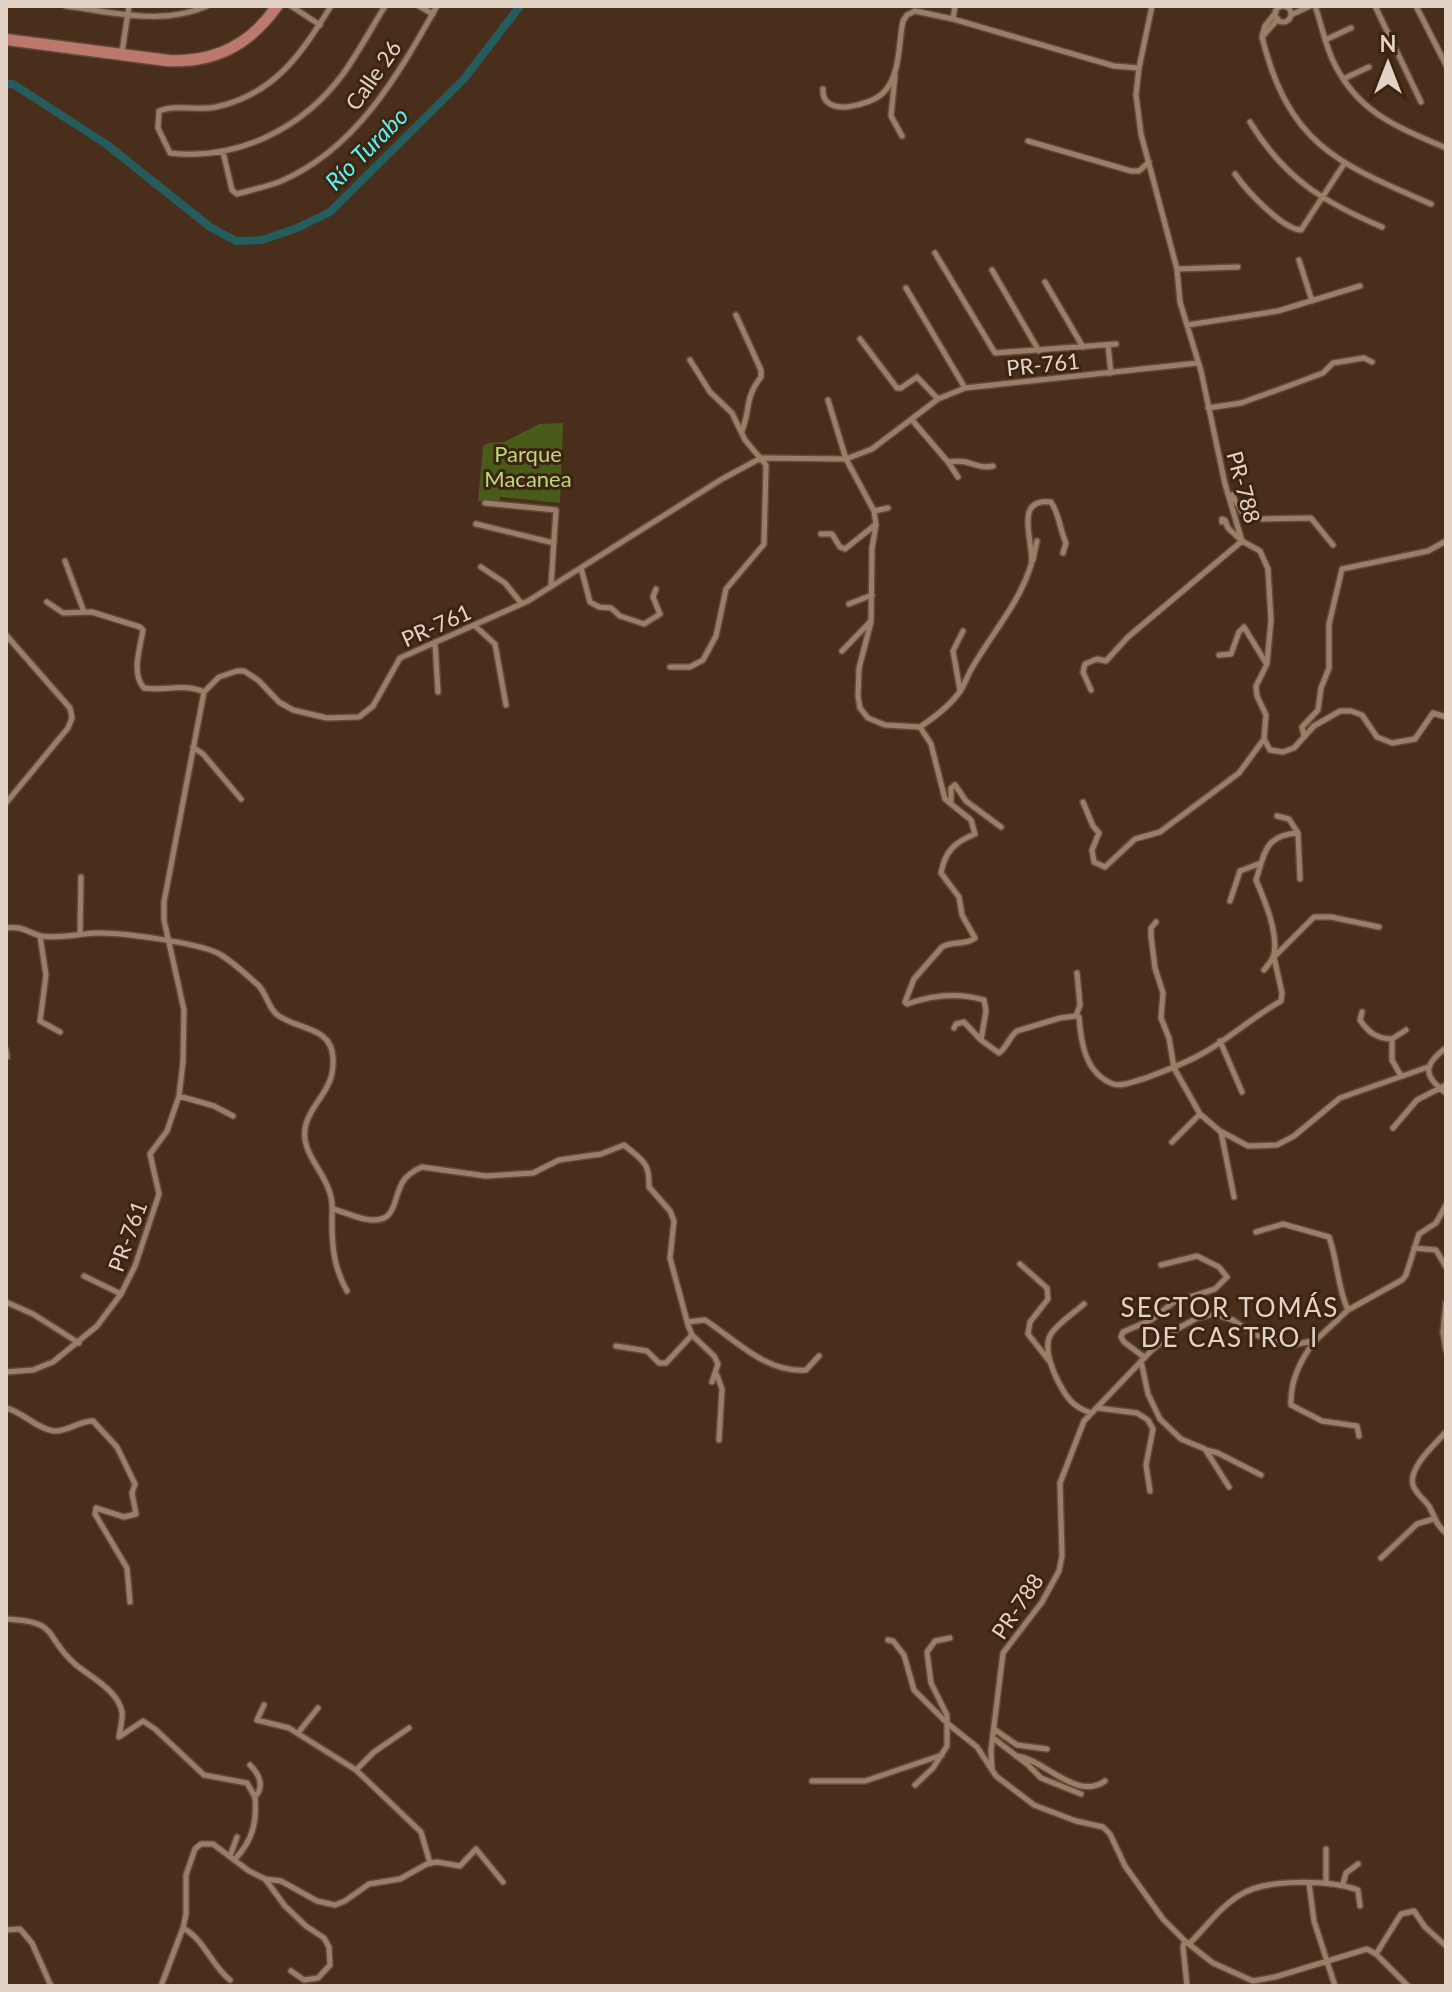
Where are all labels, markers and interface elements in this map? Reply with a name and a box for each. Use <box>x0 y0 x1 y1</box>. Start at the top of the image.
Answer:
north arrow <box>1348 24 1428 104</box>
text: N <box>1380 30 1396 57</box>
street label: Calle 26 <box>339 35 407 115</box>
water label: Río Turabo <box>318 100 414 196</box>
street label: PR-761 <box>1005 347 1081 381</box>
park label: Parque Macanea <box>484 440 572 492</box>
street label: PR-788 <box>1221 448 1267 526</box>
street label: PR-761 <box>397 598 475 652</box>
street label: PR-761 <box>102 1197 152 1275</box>
district label: SECTOR TOMÁS DE CASTRO I <box>1121 1291 1339 1353</box>
street label: PR-788 <box>985 1568 1049 1644</box>

